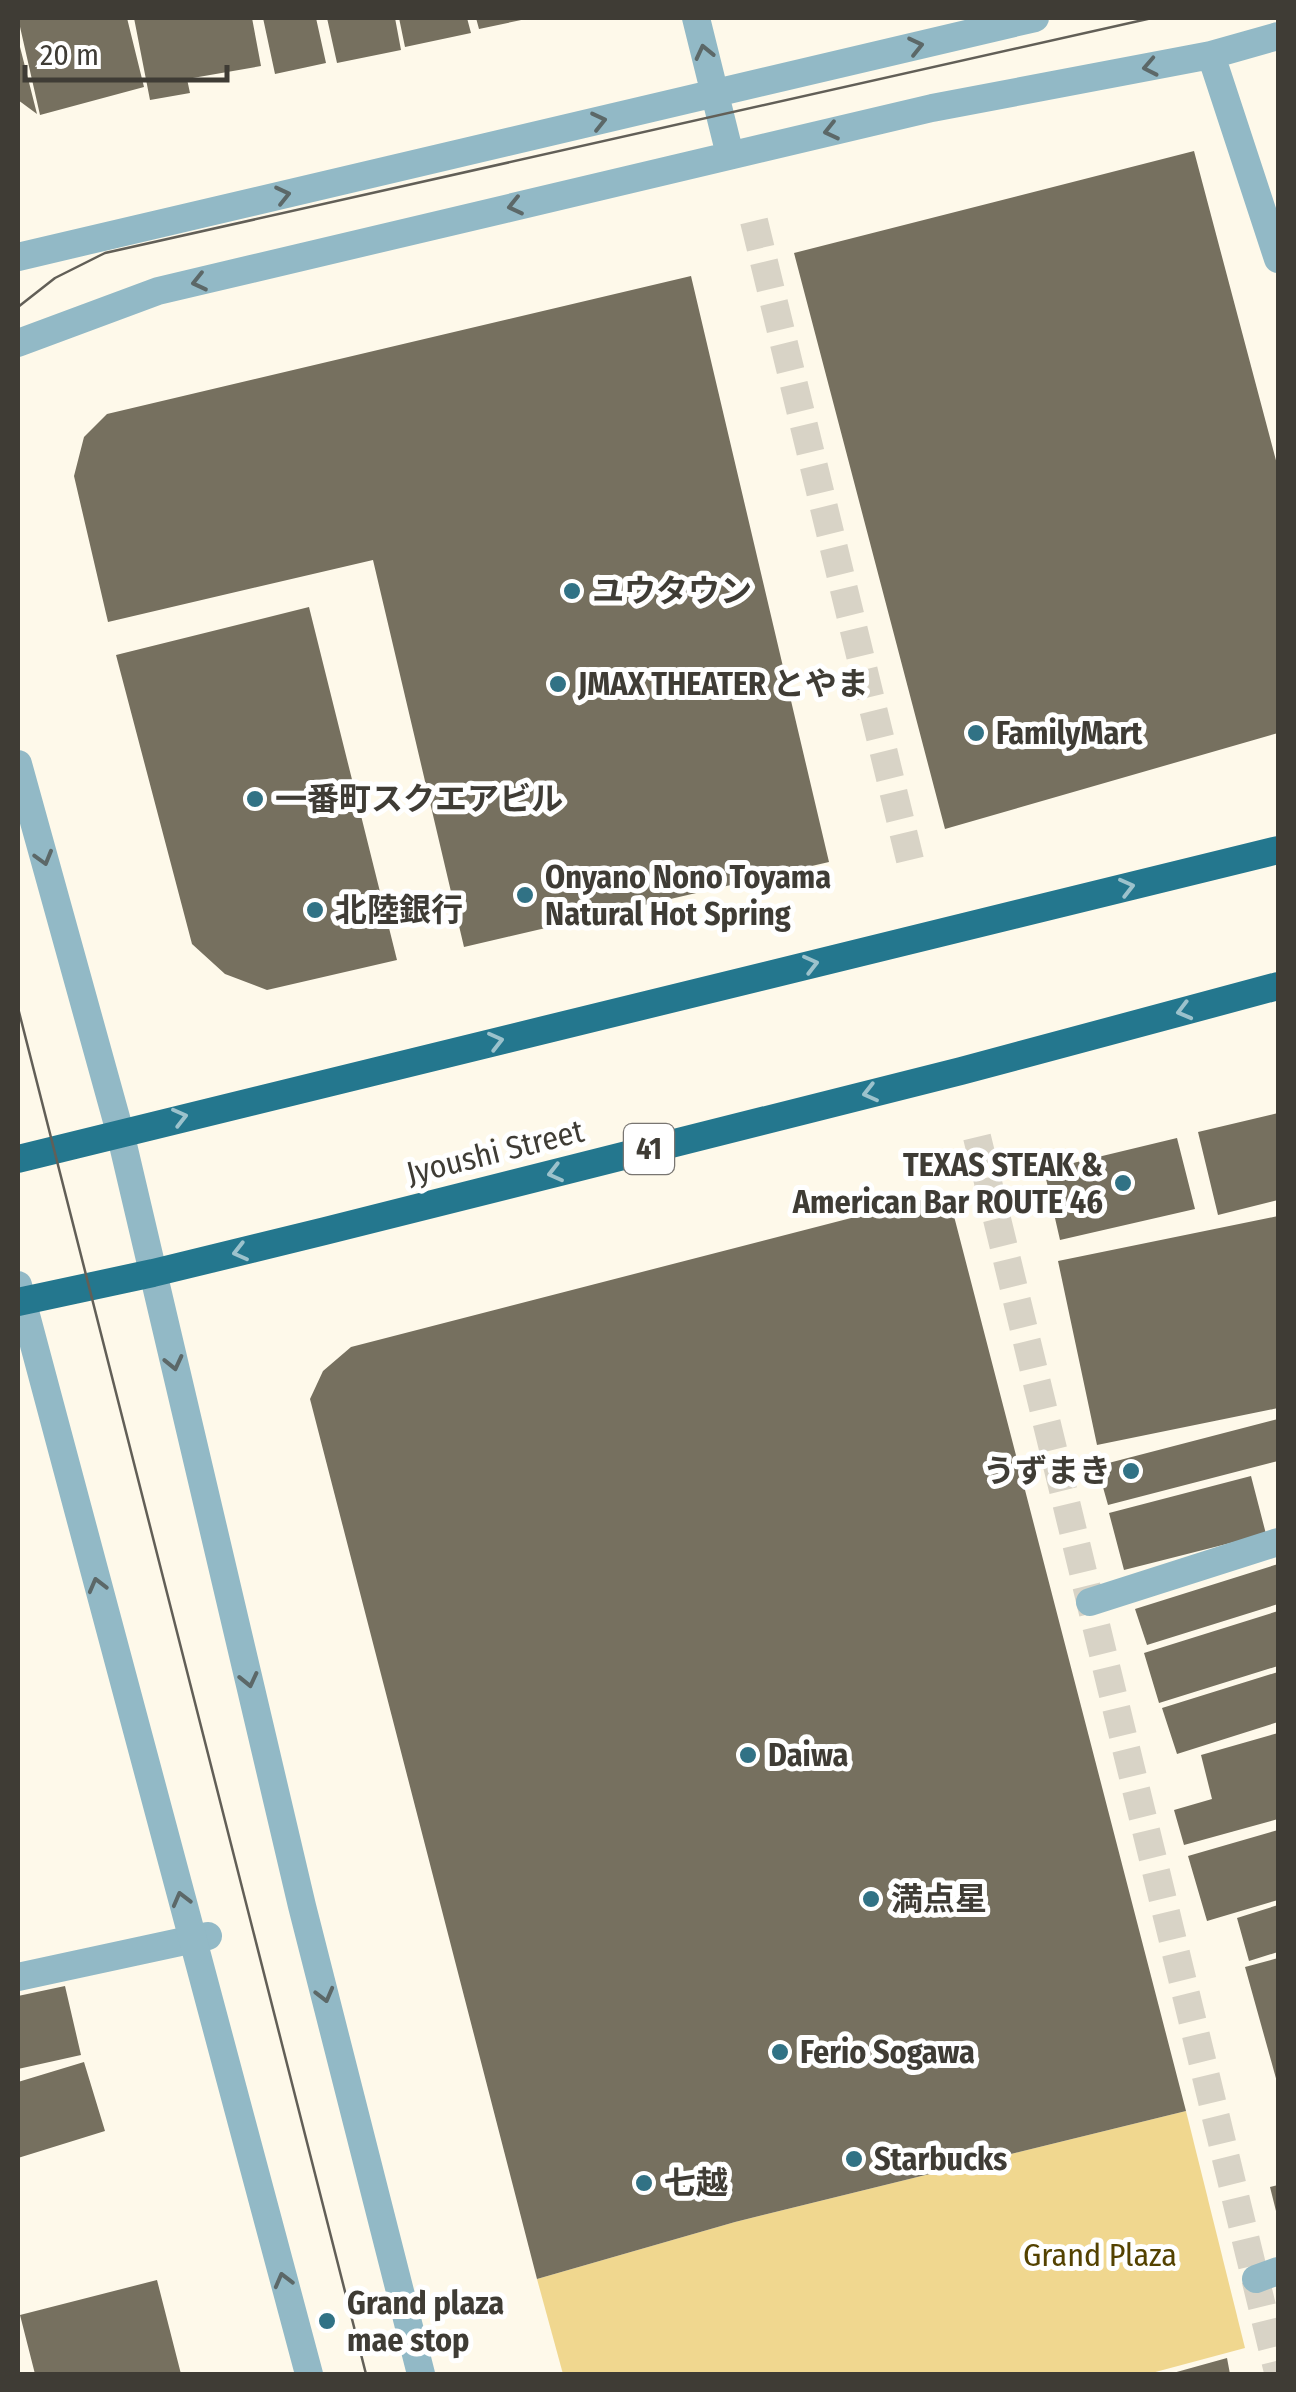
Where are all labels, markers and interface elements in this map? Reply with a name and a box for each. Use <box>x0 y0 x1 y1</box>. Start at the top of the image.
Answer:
scale bar <box>25 20 228 82</box>
text: 20 m <box>40 37 99 73</box>
one-way arrow <box>907 37 924 58</box>
one-way arrow <box>695 44 716 61</box>
one-way arrow <box>1141 55 1158 76</box>
one-way arrow <box>590 112 607 133</box>
one-way arrow <box>823 119 840 140</box>
one-way arrow <box>274 186 291 207</box>
one-way arrow <box>507 194 524 215</box>
one-way arrow <box>191 270 208 291</box>
place label: ユウタウン <box>592 572 752 610</box>
marker: ユウタウン <box>561 580 583 602</box>
place label: JMAX THEATER とやま <box>577 665 869 703</box>
marker: JMAX THEATER とやま <box>547 673 569 695</box>
place label: FamilyMart <box>996 714 1143 752</box>
marker: FamilyMart <box>965 722 987 744</box>
place label: 一番町スクエアビル <box>275 780 563 818</box>
marker: 一番町スクエアビル <box>244 788 266 810</box>
one-way arrow <box>32 849 53 866</box>
place label: Onyano Nono Toyama Natural Hot Spring <box>545 858 831 933</box>
one-way arrow <box>1118 878 1135 899</box>
marker: Onyano Nono Toyama Natural Hot Spring <box>514 884 536 906</box>
place label: 北陸銀行 <box>335 891 463 929</box>
marker: 北陸銀行 <box>304 899 326 921</box>
one-way arrow <box>802 955 819 976</box>
one-way arrow <box>1176 1000 1193 1021</box>
one-way arrow <box>487 1032 504 1053</box>
one-way arrow <box>862 1082 879 1103</box>
one-way arrow <box>171 1108 188 1129</box>
street label: Jyoushi Street <box>402 1112 588 1192</box>
road number: 41 <box>624 1124 674 1174</box>
place label: TEXAS STEAK & American Bar ROUTE 46 <box>792 1146 1103 1221</box>
one-way arrow <box>547 1161 564 1182</box>
marker: TEXAS STEAK & American Bar ROUTE 46 <box>1112 1172 1134 1194</box>
one-way arrow <box>231 1240 248 1261</box>
one-way arrow <box>162 1354 183 1371</box>
place label: うずまき <box>983 1452 1111 1490</box>
marker: うずまき <box>1120 1460 1142 1482</box>
one-way arrow <box>87 1577 108 1594</box>
one-way arrow <box>237 1671 258 1688</box>
place label: Daiwa <box>768 1736 848 1774</box>
marker: Daiwa <box>737 1744 759 1766</box>
place label: 満点星 <box>891 1880 987 1918</box>
marker: 満点星 <box>860 1888 882 1910</box>
one-way arrow <box>171 1891 192 1908</box>
one-way arrow <box>314 1986 335 2003</box>
place label: Ferio Sogawa <box>800 2033 975 2071</box>
marker: Ferio Sogawa <box>769 2041 791 2063</box>
place label: Starbucks <box>874 2140 1007 2178</box>
marker: Starbucks <box>843 2148 865 2170</box>
place label: 七越 <box>664 2164 728 2202</box>
marker: 七越 <box>633 2172 655 2194</box>
park label: Grand Plaza <box>1023 2236 1177 2274</box>
one-way arrow <box>274 2272 295 2289</box>
place label: Grand plaza mae stop <box>347 2284 504 2359</box>
marker: Grand plaza mae stop <box>316 2310 338 2332</box>

